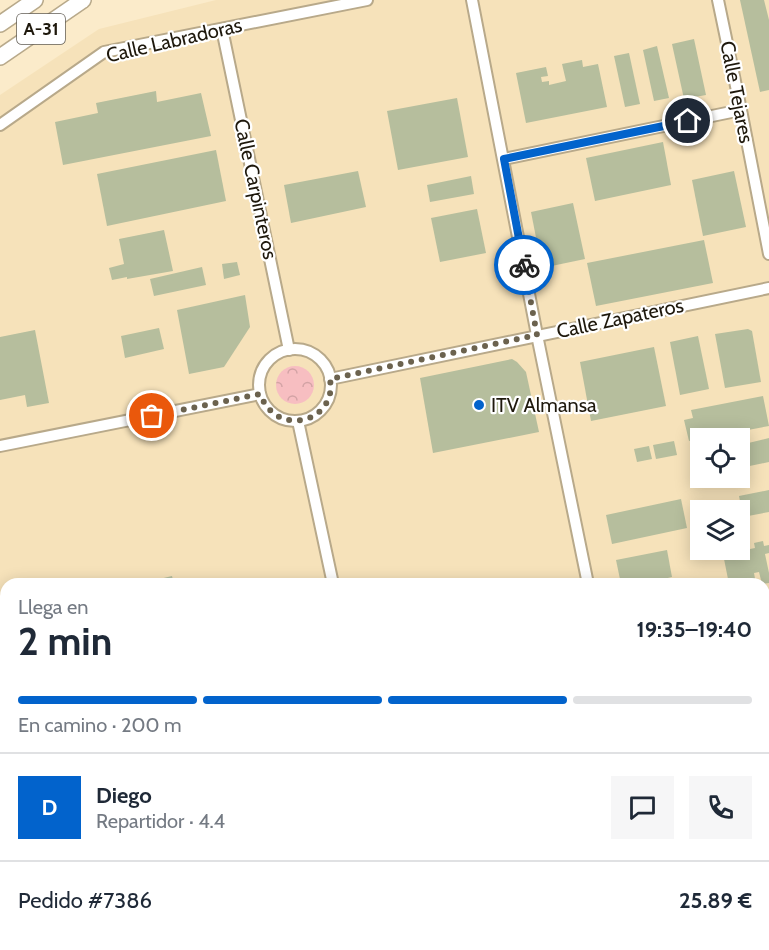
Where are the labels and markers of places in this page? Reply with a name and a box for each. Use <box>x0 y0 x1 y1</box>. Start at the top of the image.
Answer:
pin <box>662 95 713 146</box>
pin <box>126 390 177 441</box>
place label: ITV Almansa <box>491 393 597 417</box>
marker: ITV Almansa <box>472 398 486 412</box>

